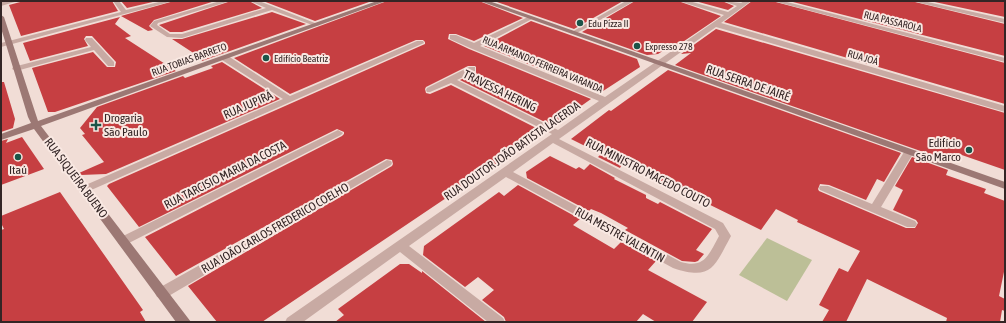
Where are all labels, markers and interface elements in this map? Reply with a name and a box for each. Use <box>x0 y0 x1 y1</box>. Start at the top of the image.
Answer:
street label: RUA PASSAROLA <box>863 9 923 34</box>
marker: Edu Pizza II <box>575 18 585 28</box>
place label: Edu Pizza II <box>588 18 629 29</box>
street label: RUA ARMANDO FERREIRA VARANDA <box>481 34 605 95</box>
street label: RUA TOBIAS BARRETO <box>150 41 228 78</box>
marker: Expresso 278 <box>632 41 642 51</box>
place label: Expresso 278 <box>645 41 693 52</box>
street label: RUA JOÁ <box>846 48 879 67</box>
marker: Edifício Beatriz <box>261 53 271 63</box>
place label: Edifício Beatriz <box>274 53 328 64</box>
street label: RUA SERRA DE JAIRÉ <box>704 62 792 104</box>
street label: TRAVESSA HERING <box>461 67 539 115</box>
street label: RUA JUPIRÁ <box>221 88 275 122</box>
street label: RUA DOUTOR JOÃO BATISTA LACERDA <box>441 98 583 203</box>
place label: Drogaria São Paulo <box>104 111 148 139</box>
marker: Drogaria São Paulo <box>91 120 101 130</box>
street label: RUA SIQUEIRA BUENO <box>41 135 111 221</box>
street label: RUA MINISTRO MACEDO COUTO <box>583 135 713 211</box>
place label: Edifício São Marco <box>916 136 961 164</box>
street label: RUA TARCISIO MARIA DA COSTA <box>162 138 288 212</box>
marker: Edifício São Marco <box>964 145 974 155</box>
marker: Itaú <box>13 152 23 162</box>
place label: Itaú <box>9 163 27 177</box>
street label: RUA JOÃO CARLOS FREDERICO COELHO <box>199 180 351 276</box>
street label: RUA MESTRE VALENTIN <box>573 204 667 266</box>

